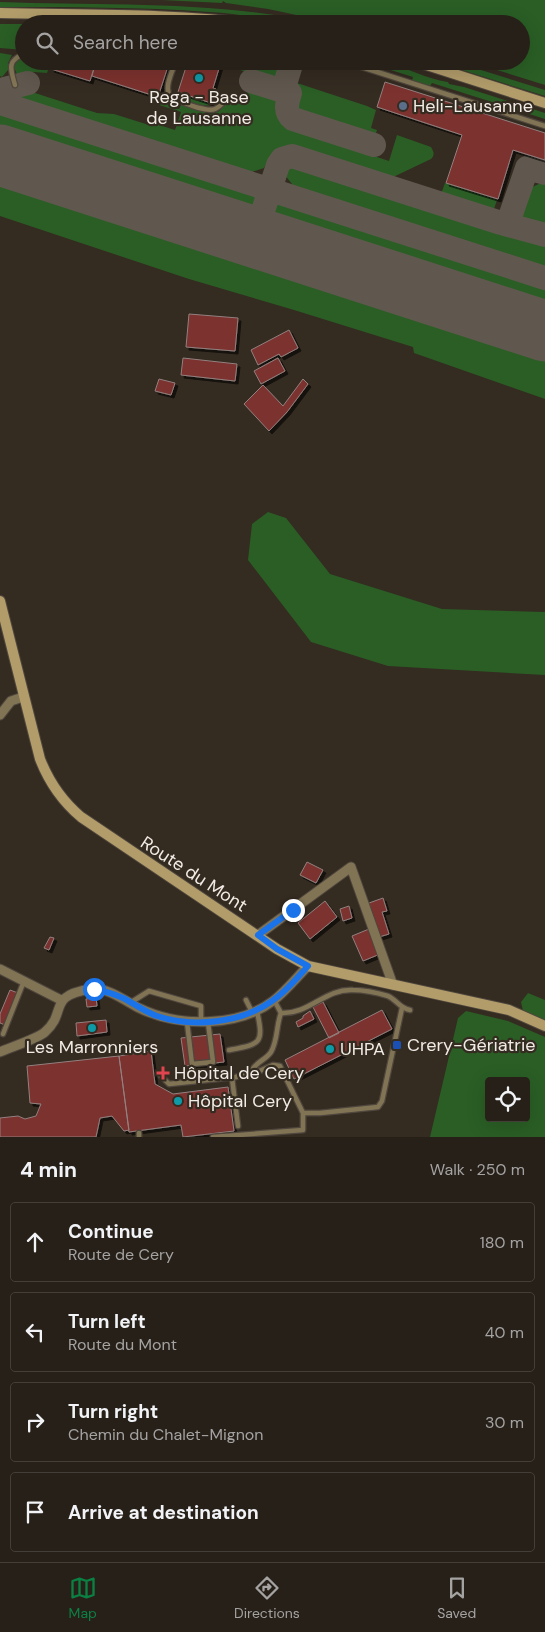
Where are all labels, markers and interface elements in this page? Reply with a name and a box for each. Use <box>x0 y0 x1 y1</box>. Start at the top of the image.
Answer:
search box <box>15 15 530 70</box>
icon: search <box>33 29 61 57</box>
text: Search here <box>73 30 178 55</box>
marker: Rega - Base de Lausanne <box>193 72 205 84</box>
place label: Rega - Base de Lausanne <box>146 85 252 130</box>
place label: Heli-Lausanne <box>413 94 533 118</box>
marker: Heli-Lausanne <box>397 100 409 112</box>
street label: Route du Mont <box>136 831 252 917</box>
route end <box>282 899 305 922</box>
route start <box>83 978 106 1001</box>
marker: Les Marronniers <box>86 1022 98 1034</box>
place label: Crery-Gériatrie <box>407 1033 536 1057</box>
place label: Les Marronniers <box>26 1035 158 1059</box>
place label: UHPA <box>340 1037 385 1061</box>
marker: Crery-Gériatrie <box>391 1039 403 1051</box>
marker: UHPA <box>324 1043 336 1055</box>
place label: Hôpital de Cery <box>174 1061 304 1085</box>
marker: Hôpital de Cery <box>156 1066 170 1080</box>
map controls <box>485 1077 530 1122</box>
button: locate <box>485 1077 530 1122</box>
place label: Hôpital Cery <box>188 1089 292 1113</box>
marker: Hôpital Cery <box>172 1095 184 1107</box>
text: 4 min <box>20 1156 77 1184</box>
text: Walk · 250 m <box>430 1159 525 1180</box>
text: Continue <box>68 1219 154 1244</box>
icon: ahead <box>21 1228 49 1256</box>
text: 180 m <box>480 1232 524 1253</box>
text: Route de Cery <box>68 1244 174 1265</box>
text: Turn left <box>68 1309 146 1334</box>
icon: left <box>21 1318 49 1346</box>
text: 40 m <box>485 1322 524 1343</box>
text: Route du Mont <box>68 1334 177 1355</box>
text: Turn right <box>68 1399 158 1424</box>
icon: right <box>21 1408 49 1436</box>
text: 30 m <box>485 1412 524 1433</box>
text: Chemin du Chalet-Mignon <box>68 1424 264 1445</box>
icon: arrive <box>21 1498 49 1526</box>
text: Arrive at destination <box>68 1500 259 1525</box>
tab: Map <box>69 1574 97 1622</box>
tab: Directions <box>234 1574 300 1622</box>
tab: Saved <box>437 1574 476 1622</box>

